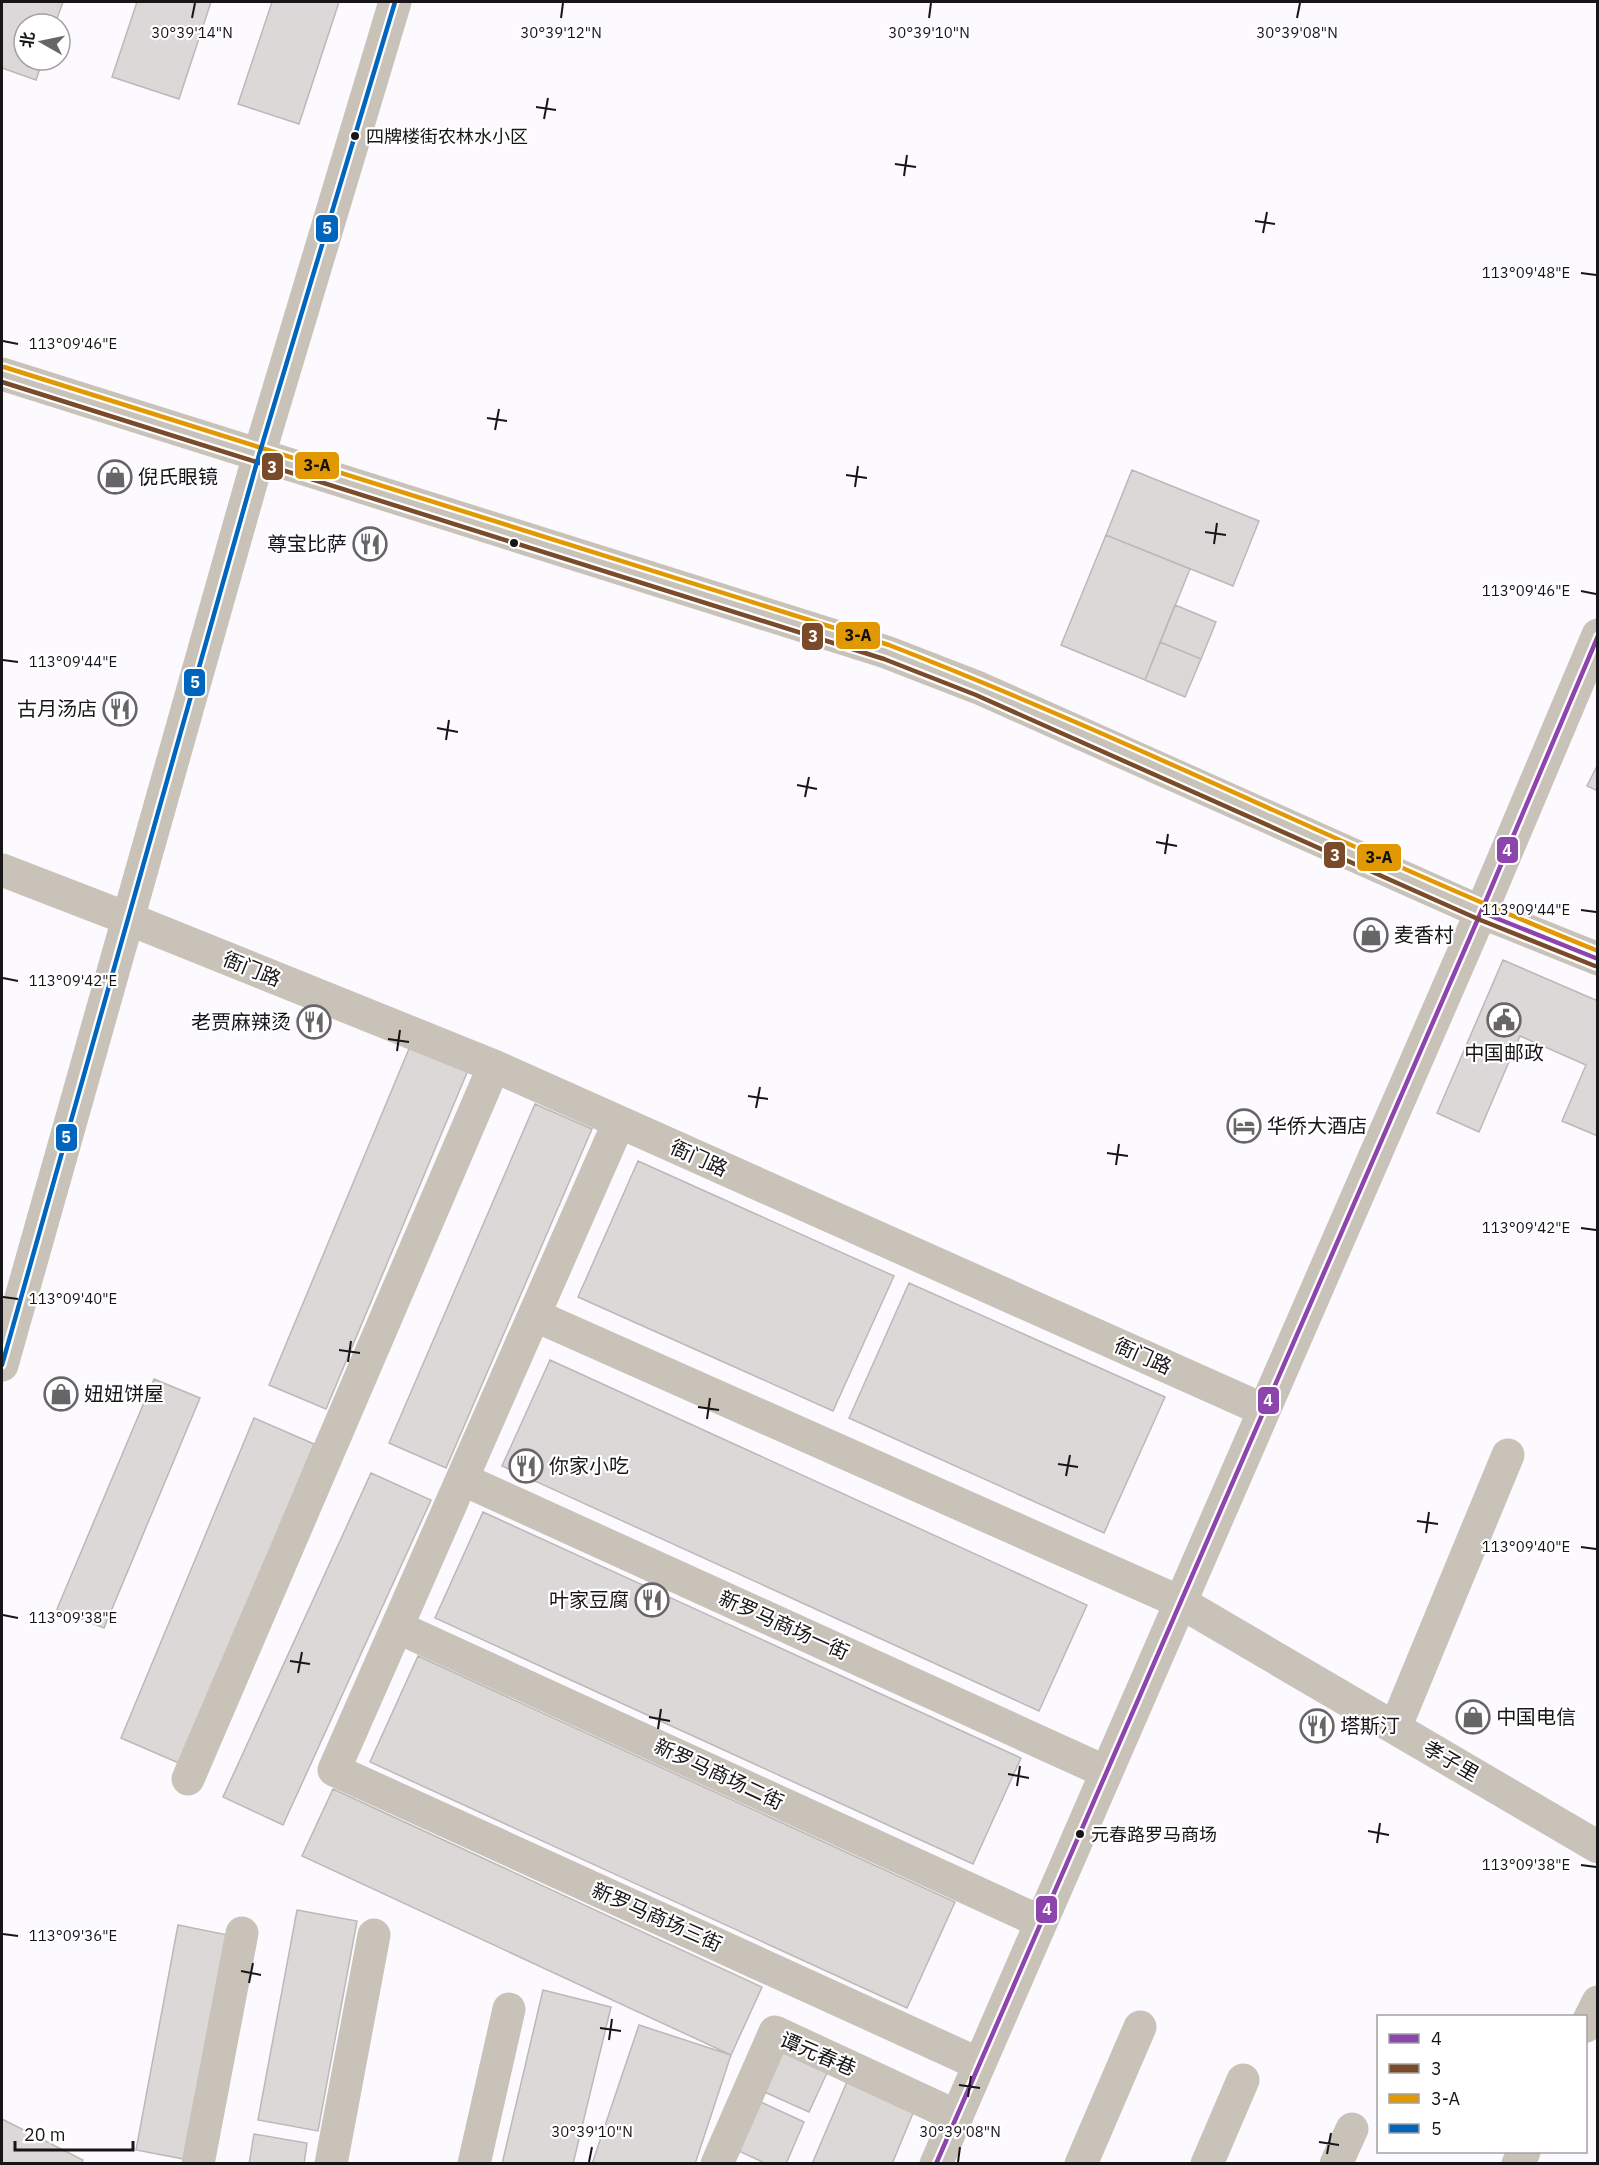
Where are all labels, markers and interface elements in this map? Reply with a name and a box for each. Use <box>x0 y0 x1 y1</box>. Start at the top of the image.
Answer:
north arrow <box>12 12 72 72</box>
text: 30°39'14"N <box>151 23 233 42</box>
text: 30°39'12"N <box>520 23 602 42</box>
text: 30°39'10"N <box>888 23 970 42</box>
text: 30°39'08"N <box>1256 23 1338 42</box>
text: 北 <box>16 30 38 49</box>
place label: 四牌楼街农林水小区 <box>366 125 528 148</box>
marker: 四牌楼街农林水小区 <box>349 130 361 142</box>
line badge: 5 <box>315 214 339 243</box>
text: 5 <box>322 218 332 238</box>
text: 113°09'48"E <box>1482 263 1570 282</box>
text: 113°09'46"E <box>29 334 117 353</box>
line badge: 3-A <box>294 451 340 480</box>
line badge: 3 <box>261 452 284 481</box>
text: 3-A <box>304 455 330 475</box>
text: 3 <box>267 457 277 477</box>
shop icon: 倪氏眼镜 <box>97 459 133 495</box>
place label: 倪氏眼镜 <box>138 463 218 490</box>
restaurant icon: 尊宝比萨 <box>352 526 388 562</box>
place label: 尊宝比萨 <box>267 530 347 557</box>
unlabelled marker <box>508 537 520 549</box>
text: 113°09'46"E <box>1482 581 1570 600</box>
line badge: 3-A <box>835 621 881 650</box>
line badge: 3 <box>801 622 824 651</box>
text: 3-A <box>845 625 871 645</box>
text: 3 <box>808 626 818 646</box>
text: 113°09'44"E <box>29 652 117 671</box>
line badge: 5 <box>183 668 206 697</box>
text: 5 <box>190 672 200 692</box>
restaurant icon: 古月汤店 <box>102 691 138 727</box>
place label: 古月汤店 <box>17 695 97 722</box>
line badge: 4 <box>1496 836 1519 864</box>
text: 4 <box>1502 840 1512 860</box>
line badge: 3 <box>1323 841 1346 869</box>
line badge: 3-A <box>1356 843 1402 872</box>
text: 3 <box>1330 845 1340 865</box>
text: 3-A <box>1366 847 1392 867</box>
text: 113°09'44"E <box>1482 900 1570 919</box>
shop icon: 麦香村 <box>1353 917 1389 953</box>
place label: 麦香村 <box>1394 921 1454 948</box>
street label: 衙门路 <box>219 945 285 992</box>
text: 113°09'42"E <box>29 971 117 990</box>
public building icon: 中国邮政 <box>1486 1002 1522 1038</box>
restaurant icon: 老贾麻辣烫 <box>296 1004 332 1040</box>
place label: 老贾麻辣烫 <box>191 1008 291 1035</box>
place label: 中国邮政 <box>1464 1039 1544 1066</box>
hotel icon: 华侨大酒店 <box>1226 1108 1262 1144</box>
place label: 华侨大酒店 <box>1267 1112 1367 1139</box>
line badge: 5 <box>55 1123 78 1152</box>
text: 5 <box>61 1127 71 1147</box>
street label: 衙门路 <box>666 1133 732 1182</box>
text: 113°09'42"E <box>1482 1218 1570 1237</box>
text: 113°09'40"E <box>29 1289 117 1308</box>
street label: 衙门路 <box>1110 1331 1176 1380</box>
shop icon: 妞妞饼屋 <box>43 1376 79 1412</box>
place label: 妞妞饼屋 <box>84 1380 164 1407</box>
line badge: 4 <box>1257 1386 1280 1415</box>
text: 4 <box>1263 1390 1273 1410</box>
restaurant icon: 你家小吃 <box>508 1448 544 1484</box>
place label: 你家小吃 <box>549 1452 629 1479</box>
text: 113°09'40"E <box>1482 1537 1570 1556</box>
restaurant icon: 叶家豆腐 <box>634 1582 670 1618</box>
street label: 新罗马商场一街 <box>715 1584 854 1665</box>
place label: 叶家豆腐 <box>549 1586 629 1613</box>
text: 113°09'38"E <box>29 1608 117 1627</box>
shop icon: 中国电信 <box>1455 1699 1491 1735</box>
place label: 中国电信 <box>1496 1703 1576 1730</box>
restaurant icon: 塔斯汀 <box>1299 1708 1335 1744</box>
place label: 塔斯汀 <box>1340 1712 1400 1739</box>
street label: 新罗马商场二街 <box>650 1732 788 1815</box>
street label: 孝子里 <box>1419 1734 1484 1787</box>
place label: 元春路罗马商场 <box>1091 1823 1217 1846</box>
marker: 元春路罗马商场 <box>1074 1828 1086 1840</box>
text: 113°09'38"E <box>1482 1855 1570 1874</box>
street label: 新罗马商场三街 <box>588 1876 727 1957</box>
line badge: 4 <box>1035 1895 1058 1924</box>
text: 4 <box>1042 1899 1052 1919</box>
text: 113°09'36"E <box>29 1926 117 1945</box>
legend <box>1377 2015 1587 2153</box>
street label: 谭元春巷 <box>776 2025 860 2082</box>
text: 4 <box>1431 2027 1442 2050</box>
text: 3 <box>1431 2057 1442 2080</box>
text: 3-A <box>1431 2087 1461 2110</box>
scale bar <box>15 2114 134 2152</box>
text: 5 <box>1431 2117 1442 2140</box>
text: 30°39'10"N <box>551 2122 633 2141</box>
text: 30°39'08"N <box>919 2122 1001 2141</box>
text: 20 m <box>24 2123 66 2146</box>

